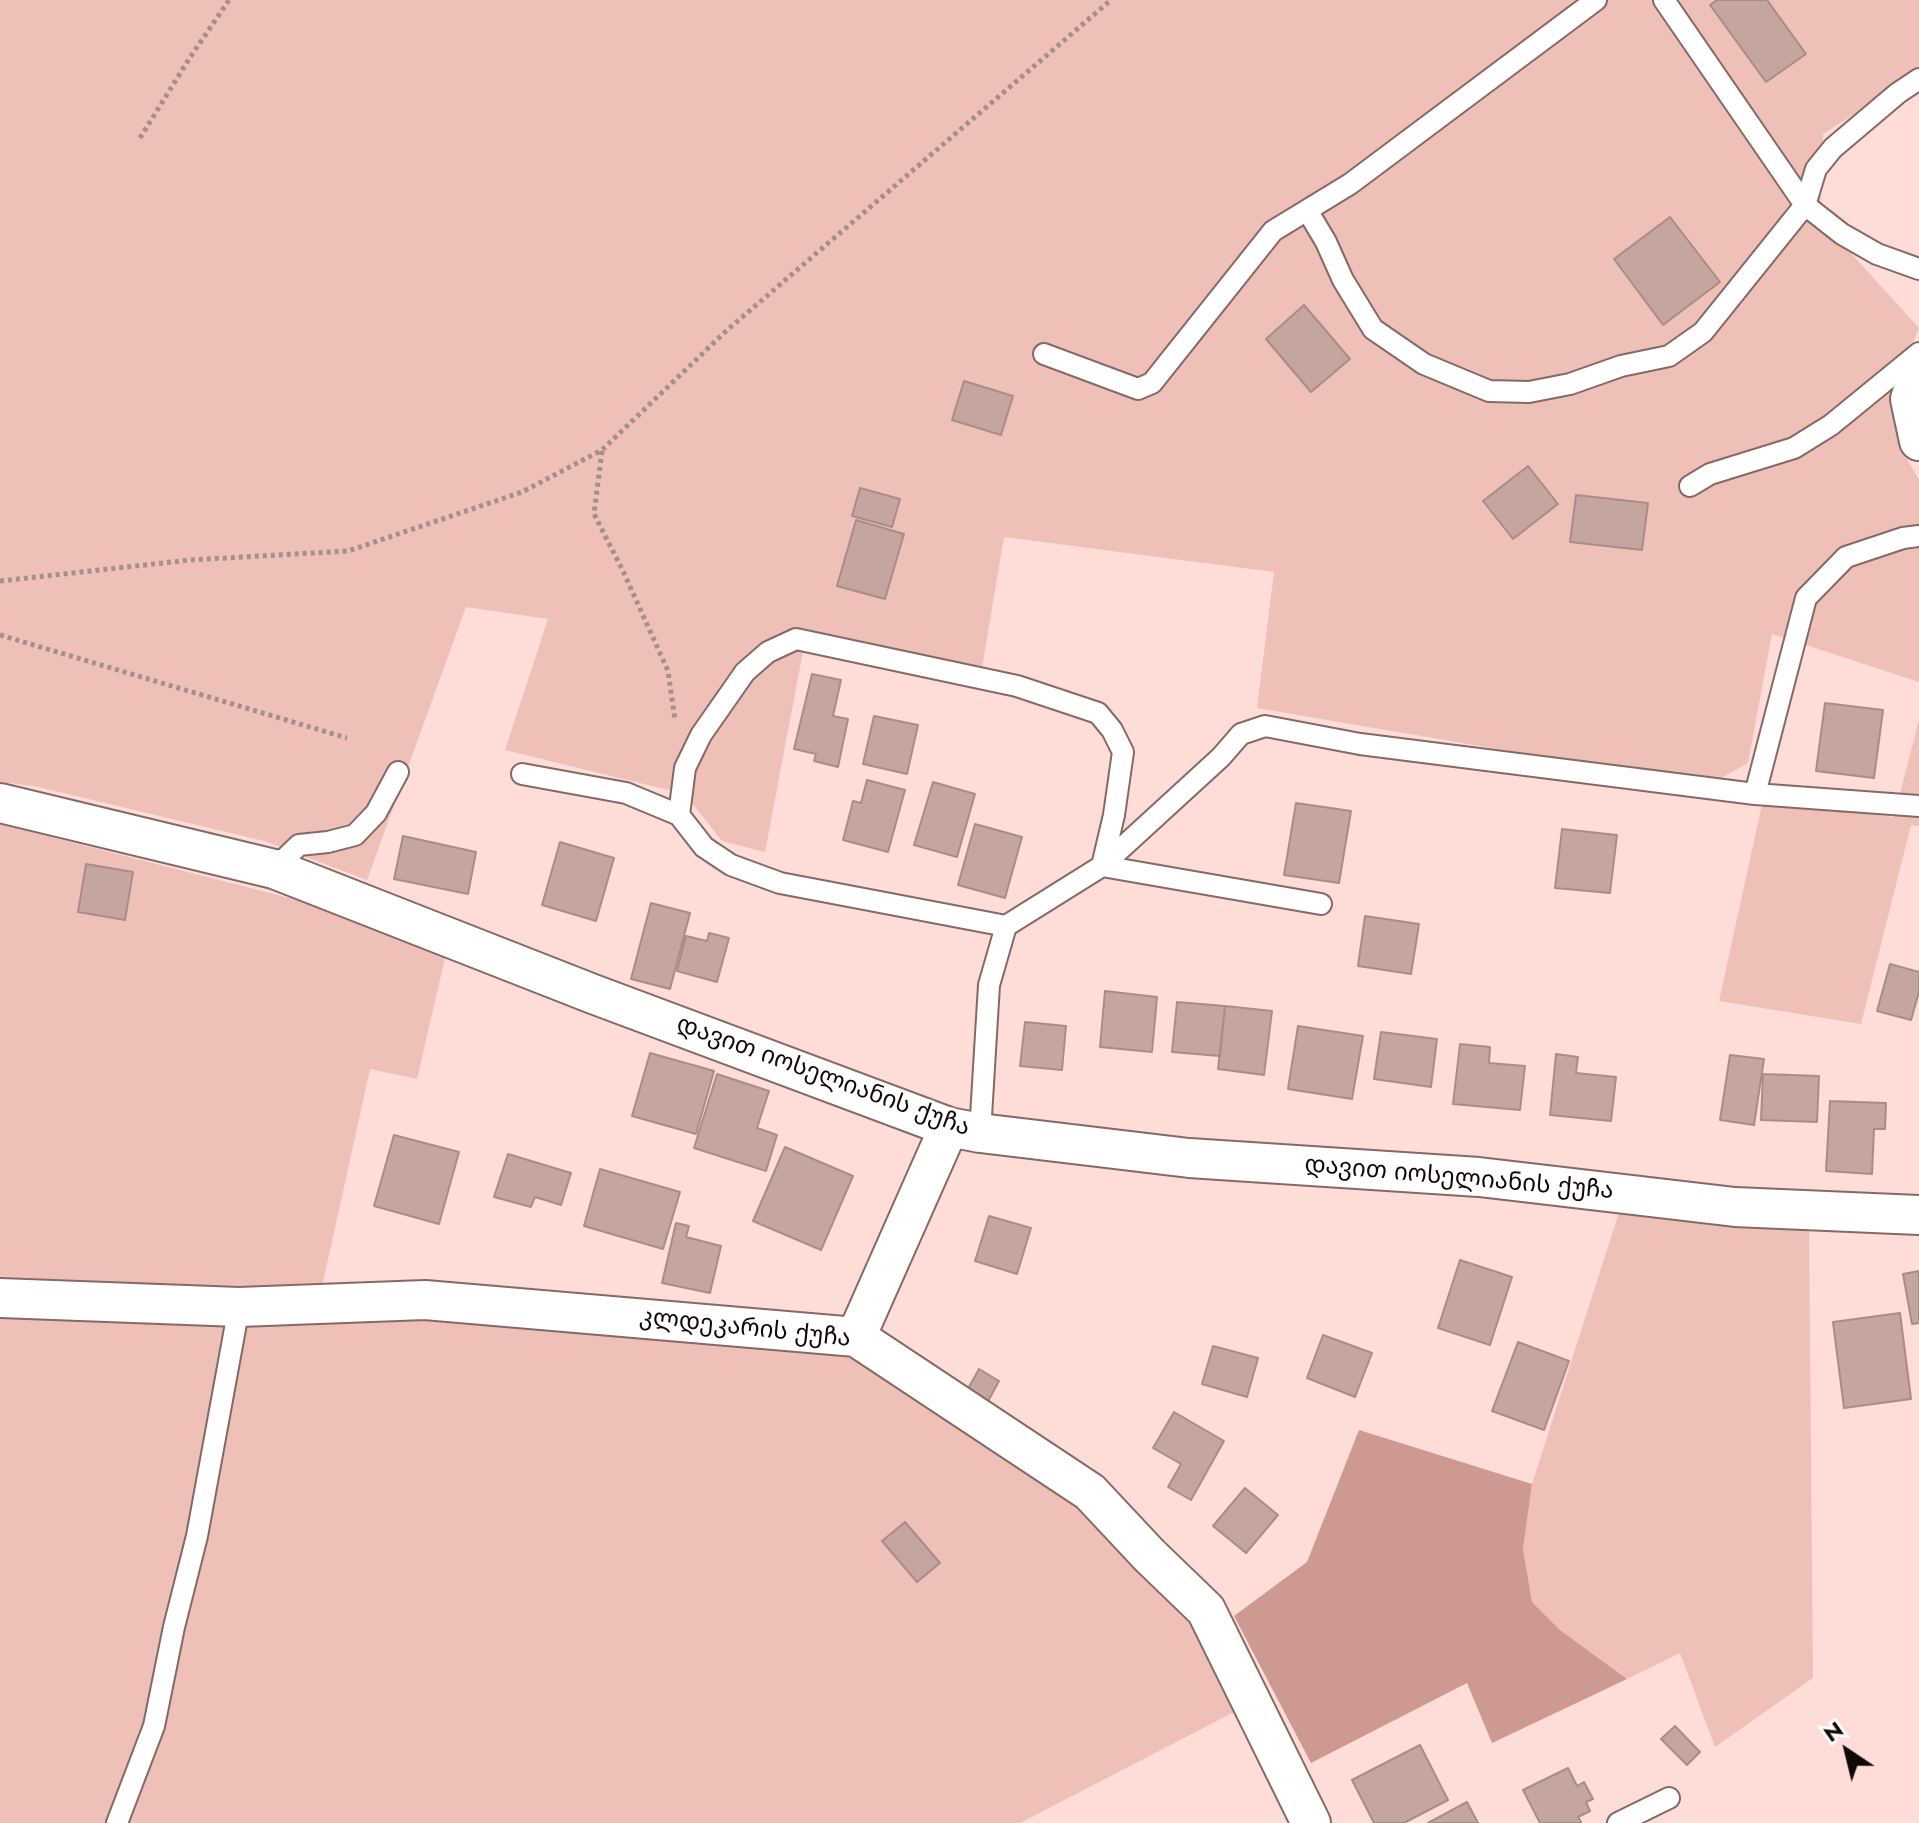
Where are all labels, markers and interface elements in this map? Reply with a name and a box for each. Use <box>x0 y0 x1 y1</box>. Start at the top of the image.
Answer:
street label: დავით იოსელიანის ქუჩა <box>672 1010 974 1144</box>
street label: დავით იოსელიანის ქუჩა <box>1303 1151 1615 1207</box>
street label: კლდეკარის ქუჩა <box>638 1304 852 1354</box>
north arrow <box>1807 1711 1887 1791</box>
text: N <box>1817 1713 1850 1749</box>

